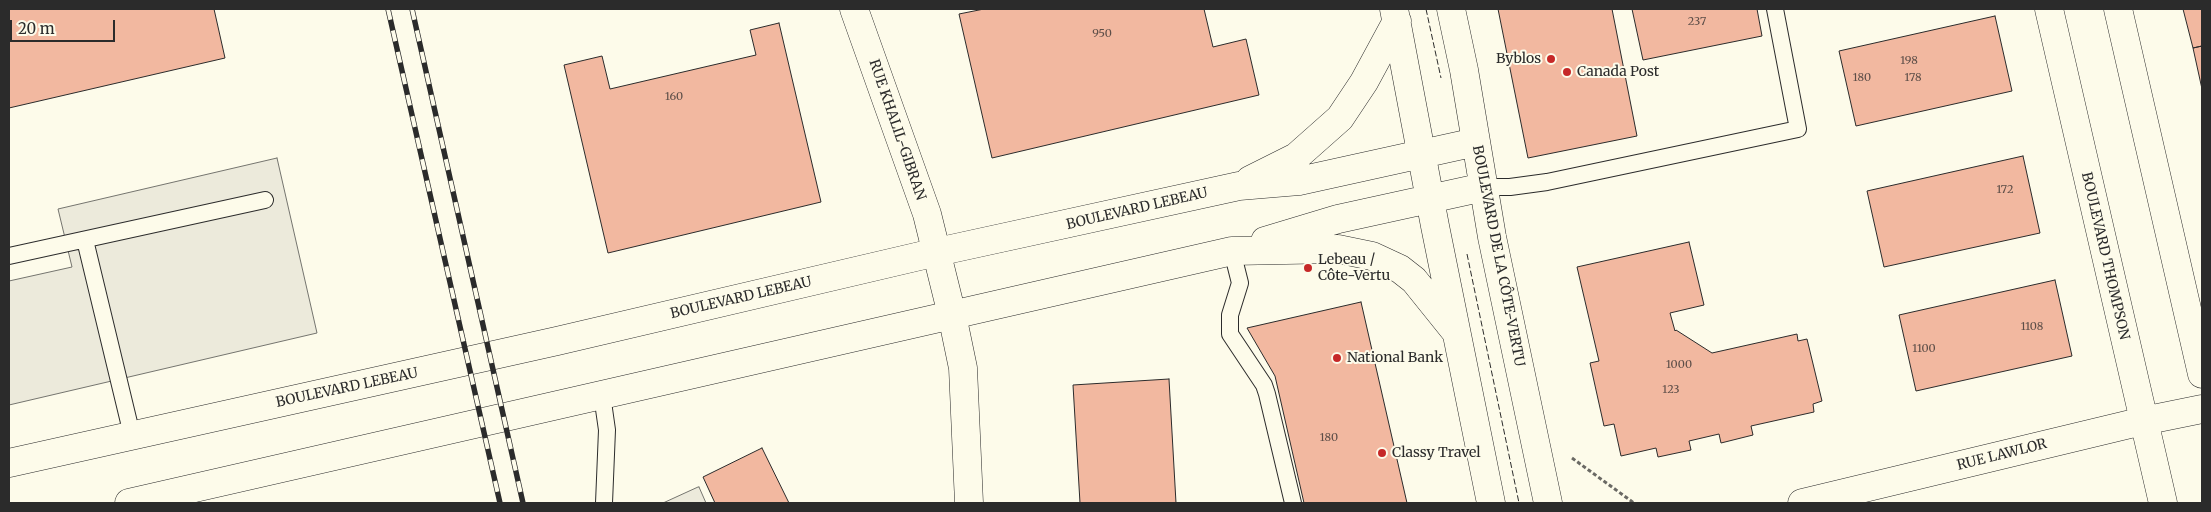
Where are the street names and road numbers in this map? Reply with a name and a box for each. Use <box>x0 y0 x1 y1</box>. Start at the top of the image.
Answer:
street label: RUE KHALIL-GIBRAN <box>865 57 929 203</box>
street label: BOULEVARD DE LA CÔTE-VERTU <box>1468 144 1528 368</box>
street label: BOULEVARD THOMPSON <box>2078 170 2132 342</box>
street label: BOULEVARD LEBEAU <box>1065 185 1209 233</box>
street label: BOULEVARD LEBEAU <box>669 274 813 322</box>
street label: BOULEVARD LEBEAU <box>274 365 420 411</box>
street label: RUE LAWLOR <box>1955 436 2049 474</box>

